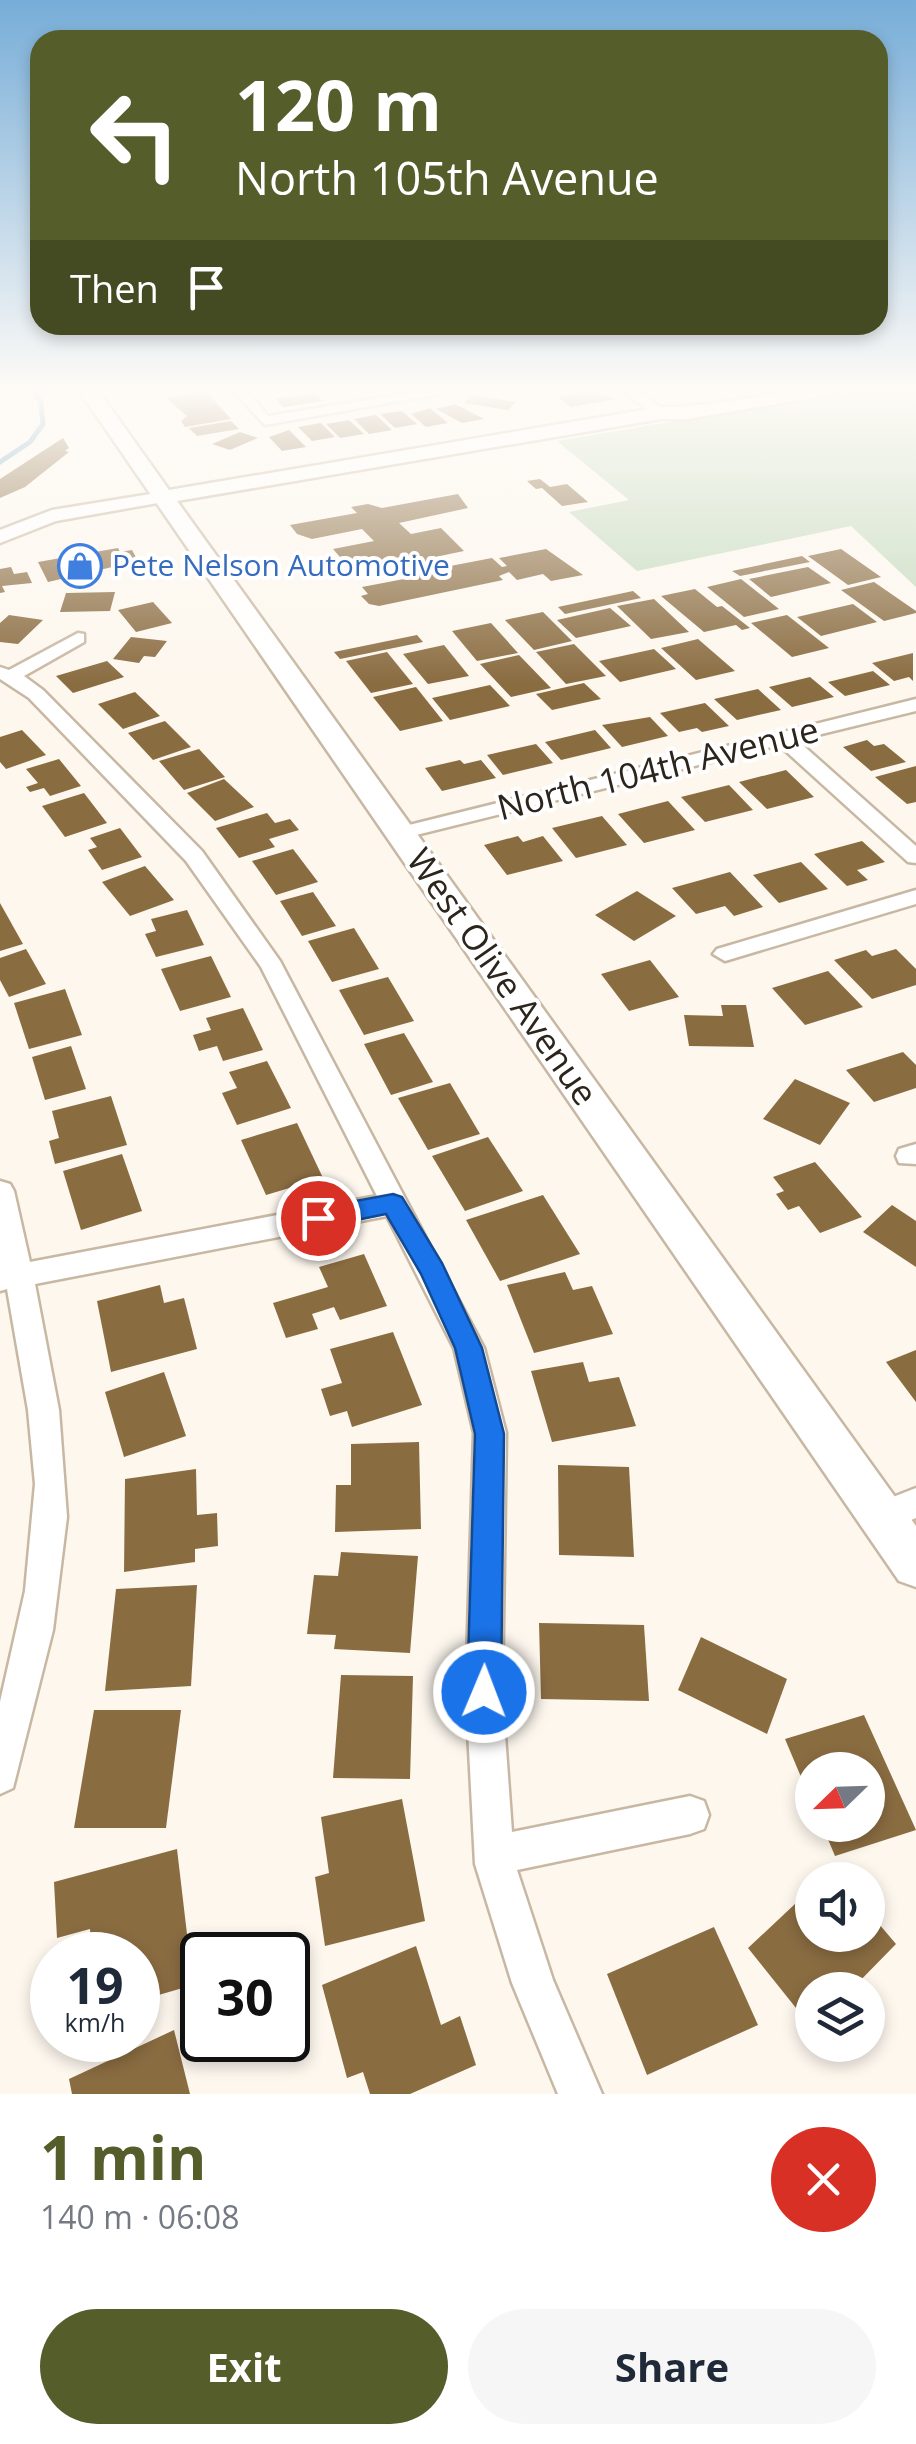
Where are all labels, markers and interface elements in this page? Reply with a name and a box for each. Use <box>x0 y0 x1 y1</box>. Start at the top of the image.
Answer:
text: 120 m <box>235 56 442 152</box>
icon: left <box>70 70 200 200</box>
text: North 105th Avenue <box>235 147 659 208</box>
icon: arrive <box>179 260 234 315</box>
text: Then <box>70 262 159 314</box>
shop icon: Pete Nelson Automotive <box>57 543 103 589</box>
place label: Pete Nelson Automotive <box>112 544 450 585</box>
street label: North 104th Avenue <box>492 705 823 830</box>
street label: West Olive Avenue <box>397 838 609 1114</box>
pin <box>276 1176 361 1261</box>
icon: arrive <box>291 1191 346 1246</box>
position arrow <box>432 1640 536 1744</box>
north arrow <box>795 1752 885 1842</box>
map controls <box>795 1752 885 2062</box>
button: sound <box>795 1862 885 1952</box>
speed limit sign: 30 <box>180 1932 310 2062</box>
text: 19 <box>66 1951 124 2019</box>
button: layers <box>795 1972 885 2062</box>
text: km/h <box>65 2005 125 2039</box>
text: 1 min <box>40 2116 207 2198</box>
button: close <box>771 2127 876 2232</box>
text: 140 m · 06:08 <box>40 2195 239 2238</box>
button: Exit <box>40 2309 448 2424</box>
button: Share <box>468 2309 876 2424</box>

